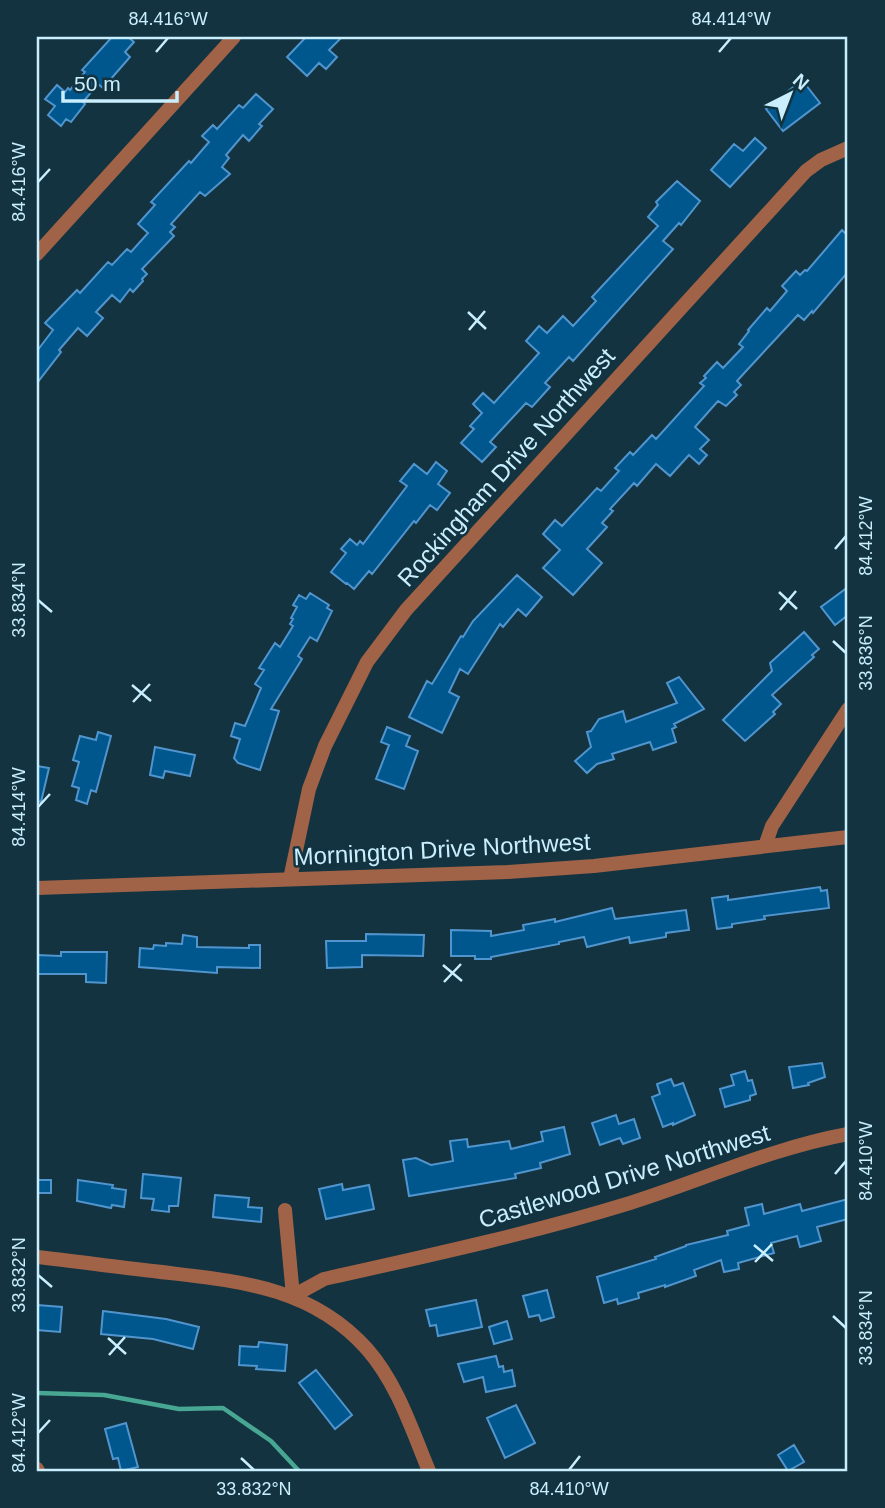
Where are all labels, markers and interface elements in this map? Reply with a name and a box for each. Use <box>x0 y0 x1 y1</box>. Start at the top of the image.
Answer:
text: 84.416°W <box>128 9 208 29</box>
text: 84.414°W <box>691 9 771 29</box>
scale bar <box>63 60 177 104</box>
north arrow <box>756 60 826 130</box>
text: N <box>789 69 813 94</box>
text: 50 m <box>74 72 121 95</box>
text: 84.416°W <box>9 142 29 222</box>
street label: Rockingham Drive Northwest <box>392 342 620 592</box>
text: 84.412°W <box>856 496 876 576</box>
text: 33.834°N <box>9 562 29 638</box>
text: 33.836°N <box>856 615 876 691</box>
text: 84.414°W <box>9 767 29 847</box>
street label: Mornington Drive Northwest <box>293 828 592 870</box>
street label: Castlewood Drive Northwest <box>475 1119 773 1233</box>
text: 84.410°W <box>856 1121 876 1201</box>
text: 33.832°N <box>9 1237 29 1313</box>
text: 33.834°N <box>856 1290 876 1366</box>
text: 84.412°W <box>9 1393 29 1473</box>
text: 33.832°N <box>216 1479 292 1499</box>
text: 84.410°W <box>529 1479 609 1499</box>

